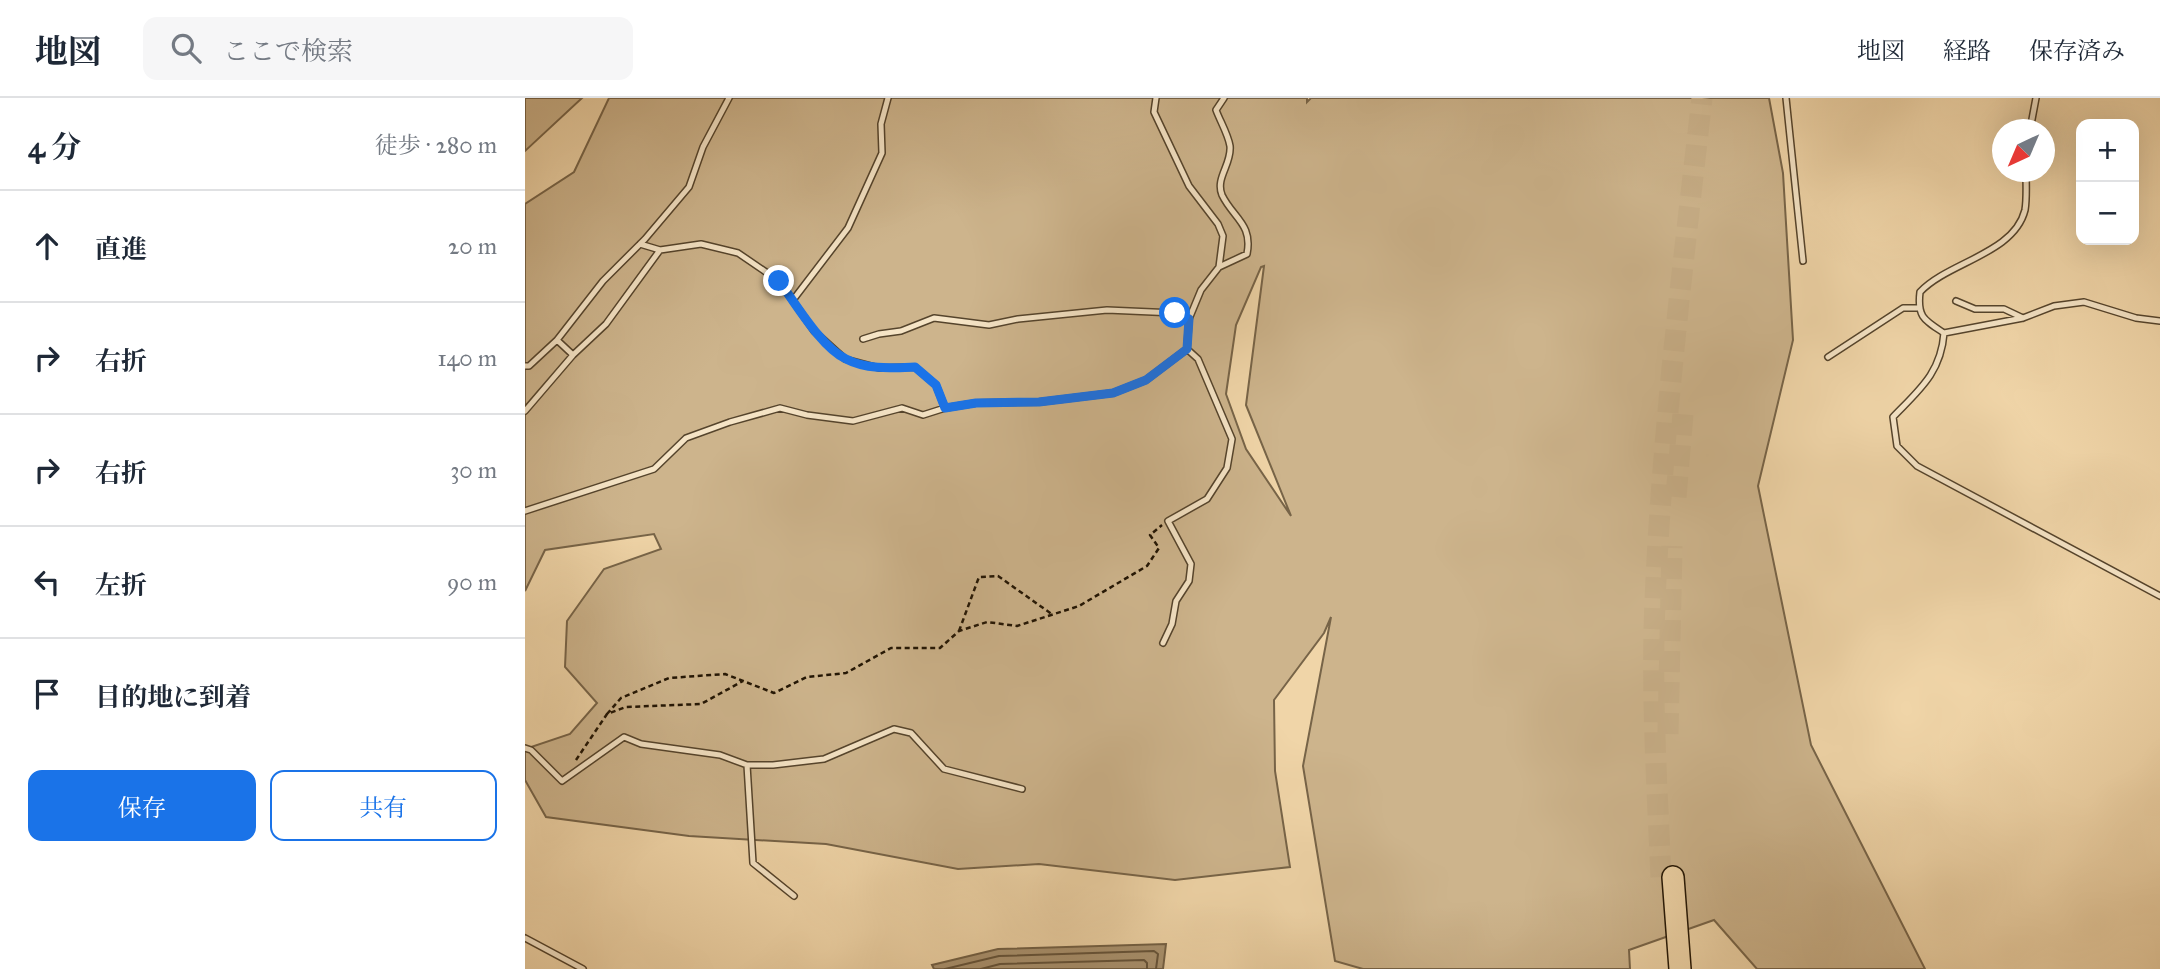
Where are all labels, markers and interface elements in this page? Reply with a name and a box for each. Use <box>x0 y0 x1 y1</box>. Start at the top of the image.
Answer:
search box <box>143 17 633 80</box>
icon: search <box>167 29 205 67</box>
text: 地図 <box>35 32 101 72</box>
text: ここで検索 <box>223 35 353 67</box>
text: 地図 <box>1857 36 1905 66</box>
text: 経路 <box>1943 36 1991 66</box>
text: 保存済み <box>2029 36 2125 66</box>
north arrow <box>1992 119 2055 182</box>
map controls <box>2076 119 2139 245</box>
button: + <box>2076 119 2139 182</box>
text: 4 分 <box>28 129 81 165</box>
text: 徒歩 · 280 m <box>375 131 497 159</box>
button: − <box>2076 182 2139 245</box>
icon: ahead <box>28 227 66 265</box>
text: 20 m <box>448 232 497 260</box>
text: 直進 <box>95 233 147 265</box>
route end <box>763 265 794 296</box>
route start <box>1159 297 1190 328</box>
icon: right <box>28 339 66 377</box>
text: 140 m <box>437 344 497 372</box>
text: 右折 <box>95 345 147 377</box>
icon: right <box>28 451 66 489</box>
text: 30 m <box>450 456 497 484</box>
text: 右折 <box>95 457 147 489</box>
icon: left <box>28 563 66 601</box>
text: 90 m <box>447 568 497 596</box>
text: 左折 <box>95 569 147 601</box>
icon: arrive <box>28 675 66 713</box>
text: 目的地に到着 <box>95 681 251 713</box>
button: 保存 <box>28 770 256 841</box>
button: 共有 <box>270 770 497 841</box>

